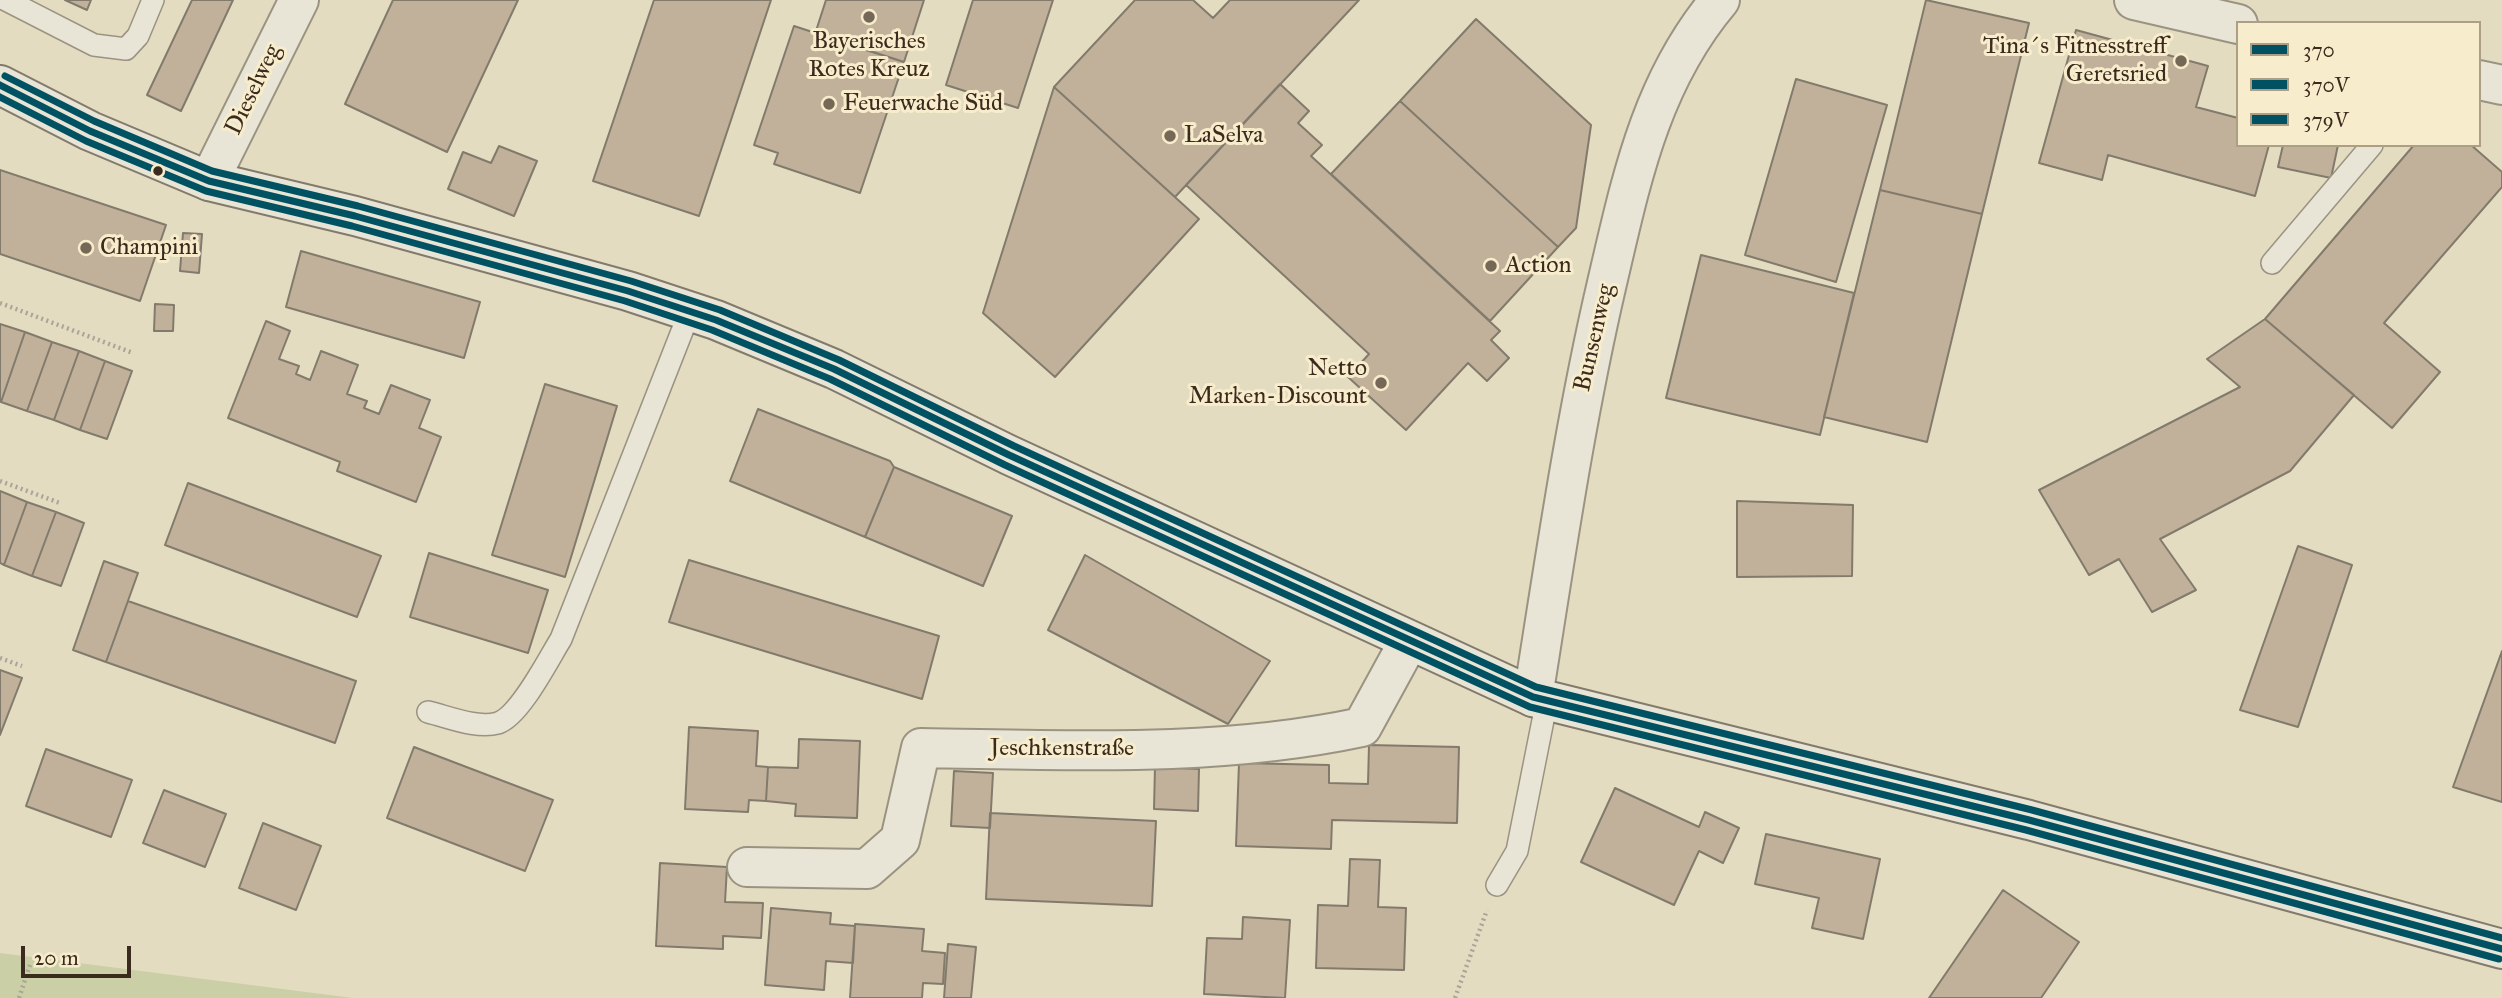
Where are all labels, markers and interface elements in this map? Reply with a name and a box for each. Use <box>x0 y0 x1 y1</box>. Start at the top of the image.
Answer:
marker: Bayerisches Rotes Kreuz <box>861 9 877 25</box>
legend <box>2236 21 2481 147</box>
place label: Bayerisches Rotes Kreuz <box>808 28 930 84</box>
place label: Tina´s Fitnesstreff Geretsried <box>1983 33 2167 89</box>
text: 370 <box>2303 37 2335 63</box>
street label: Dieselweg <box>220 40 288 140</box>
marker: Tina´s Fitnesstreff Geretsried <box>2173 53 2189 69</box>
text: 370V <box>2303 72 2349 98</box>
place label: Feuerwache Süd <box>843 90 1003 118</box>
marker: Feuerwache Süd <box>821 96 837 112</box>
text: 379V <box>2303 107 2348 133</box>
place label: LaSelva <box>1184 122 1263 150</box>
marker: LaSelva <box>1162 128 1178 144</box>
unlabelled marker <box>151 164 165 178</box>
place label: Champini <box>100 234 198 262</box>
marker: Champini <box>78 240 94 256</box>
place label: Action <box>1505 252 1571 280</box>
marker: Action <box>1483 258 1499 274</box>
street label: Bunsenweg <box>1569 281 1621 395</box>
place label: Netto Marken-Discount <box>1189 355 1367 411</box>
marker: Netto Marken-Discount <box>1373 375 1389 391</box>
street label: Jeschkenstraße <box>990 735 1134 763</box>
scale bar <box>24 932 135 976</box>
text: 20 m <box>34 945 79 971</box>

